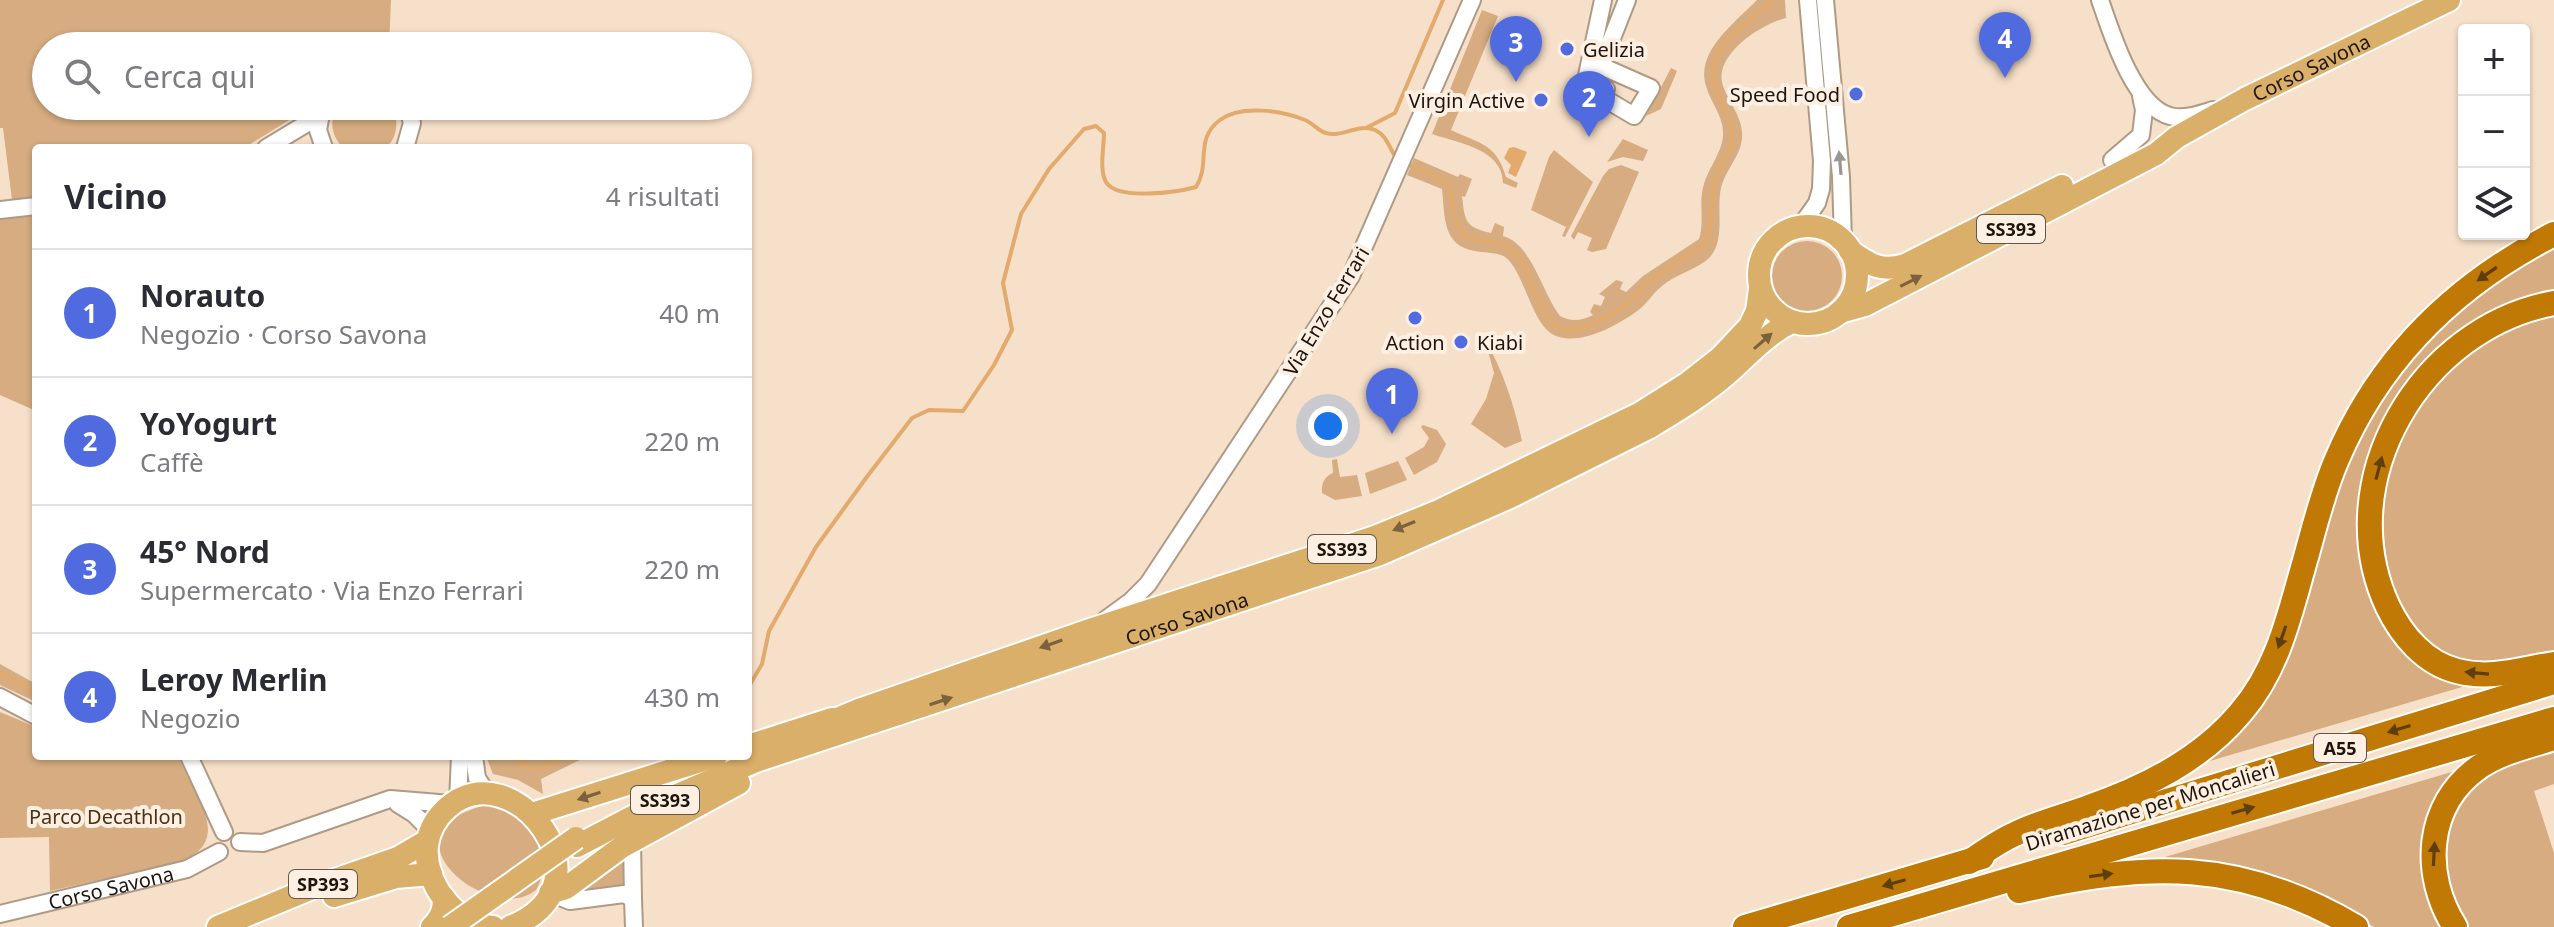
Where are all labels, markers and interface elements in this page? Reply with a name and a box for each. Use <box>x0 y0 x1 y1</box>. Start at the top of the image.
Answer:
pin: 4 <box>1979 12 2031 78</box>
pin: 3 <box>1490 16 1542 82</box>
map controls <box>2458 24 2530 240</box>
button: + <box>2458 24 2530 96</box>
street label: Corso Savona <box>2247 27 2374 107</box>
search box <box>32 32 752 120</box>
place label: Gelizia <box>1583 36 1645 63</box>
marker: Gelizia <box>1558 40 1576 58</box>
icon: search <box>60 54 104 98</box>
text: Cerca qui <box>124 56 255 97</box>
pin: 2 <box>1563 71 1615 137</box>
place label: Speed Food <box>1730 81 1840 108</box>
marker: Speed Food <box>1847 85 1865 103</box>
place label: Virgin Active <box>1409 87 1525 114</box>
marker: Virgin Active <box>1532 91 1550 109</box>
button: − <box>2458 96 2530 168</box>
one-way arrow <box>1833 150 1846 175</box>
button: layers <box>2458 168 2530 240</box>
text: Vicino <box>64 173 167 219</box>
text: 4 risultati <box>606 178 720 214</box>
road number: SS393 <box>1977 215 2045 243</box>
street label: Via Enzo Ferrari <box>1277 241 1375 381</box>
one-way arrow <box>2476 265 2497 281</box>
one-way arrow <box>1900 274 1923 288</box>
text: Norauto <box>140 275 265 316</box>
text: 1 <box>83 295 97 331</box>
text: 40 m <box>659 295 720 331</box>
marker: Action <box>1406 309 1424 327</box>
text: Negozio · Corso Savona <box>140 316 427 352</box>
place label: Action <box>1385 329 1445 356</box>
place label: Kiabi <box>1477 329 1523 356</box>
marker: Kiabi <box>1452 333 1470 351</box>
one-way arrow <box>1753 333 1773 350</box>
pin: 1 <box>1366 368 1418 434</box>
text: YoYogurt <box>140 403 277 444</box>
your location <box>1308 406 1348 446</box>
text: 2 <box>83 423 97 459</box>
text: 220 m <box>644 423 720 459</box>
text: Caffè <box>140 444 204 480</box>
one-way arrow <box>2373 456 2385 481</box>
one-way arrow <box>1392 519 1416 532</box>
text: 45° Nord <box>140 531 270 572</box>
road number: SS393 <box>1308 535 1376 563</box>
text: 3 <box>83 551 97 587</box>
text: 220 m <box>644 551 720 587</box>
text: Supermercato · Via Enzo Ferrari <box>140 572 524 608</box>
street label: Corso Savona <box>1122 585 1252 651</box>
one-way arrow <box>2276 625 2288 649</box>
one-way arrow <box>1039 638 1063 650</box>
text: Leroy Merlin <box>140 659 328 700</box>
one-way arrow <box>2464 667 2489 680</box>
text: 4 <box>83 679 97 715</box>
text: 430 m <box>644 679 720 715</box>
one-way arrow <box>929 695 953 707</box>
text: Negozio <box>140 700 241 736</box>
one-way arrow <box>2387 724 2411 736</box>
road number: A55 <box>2314 734 2366 762</box>
street label: Diramazione per Moncalieri <box>2022 755 2278 857</box>
road number: SS393 <box>631 786 699 814</box>
one-way arrow <box>576 791 600 803</box>
park label: Parco Decathlon <box>29 803 183 830</box>
one-way arrow <box>2231 803 2255 816</box>
one-way arrow <box>2427 841 2440 866</box>
street label: Corso Savona <box>45 859 176 915</box>
one-way arrow <box>2089 868 2114 881</box>
road number: SP393 <box>289 870 357 898</box>
one-way arrow <box>1881 878 1906 890</box>

